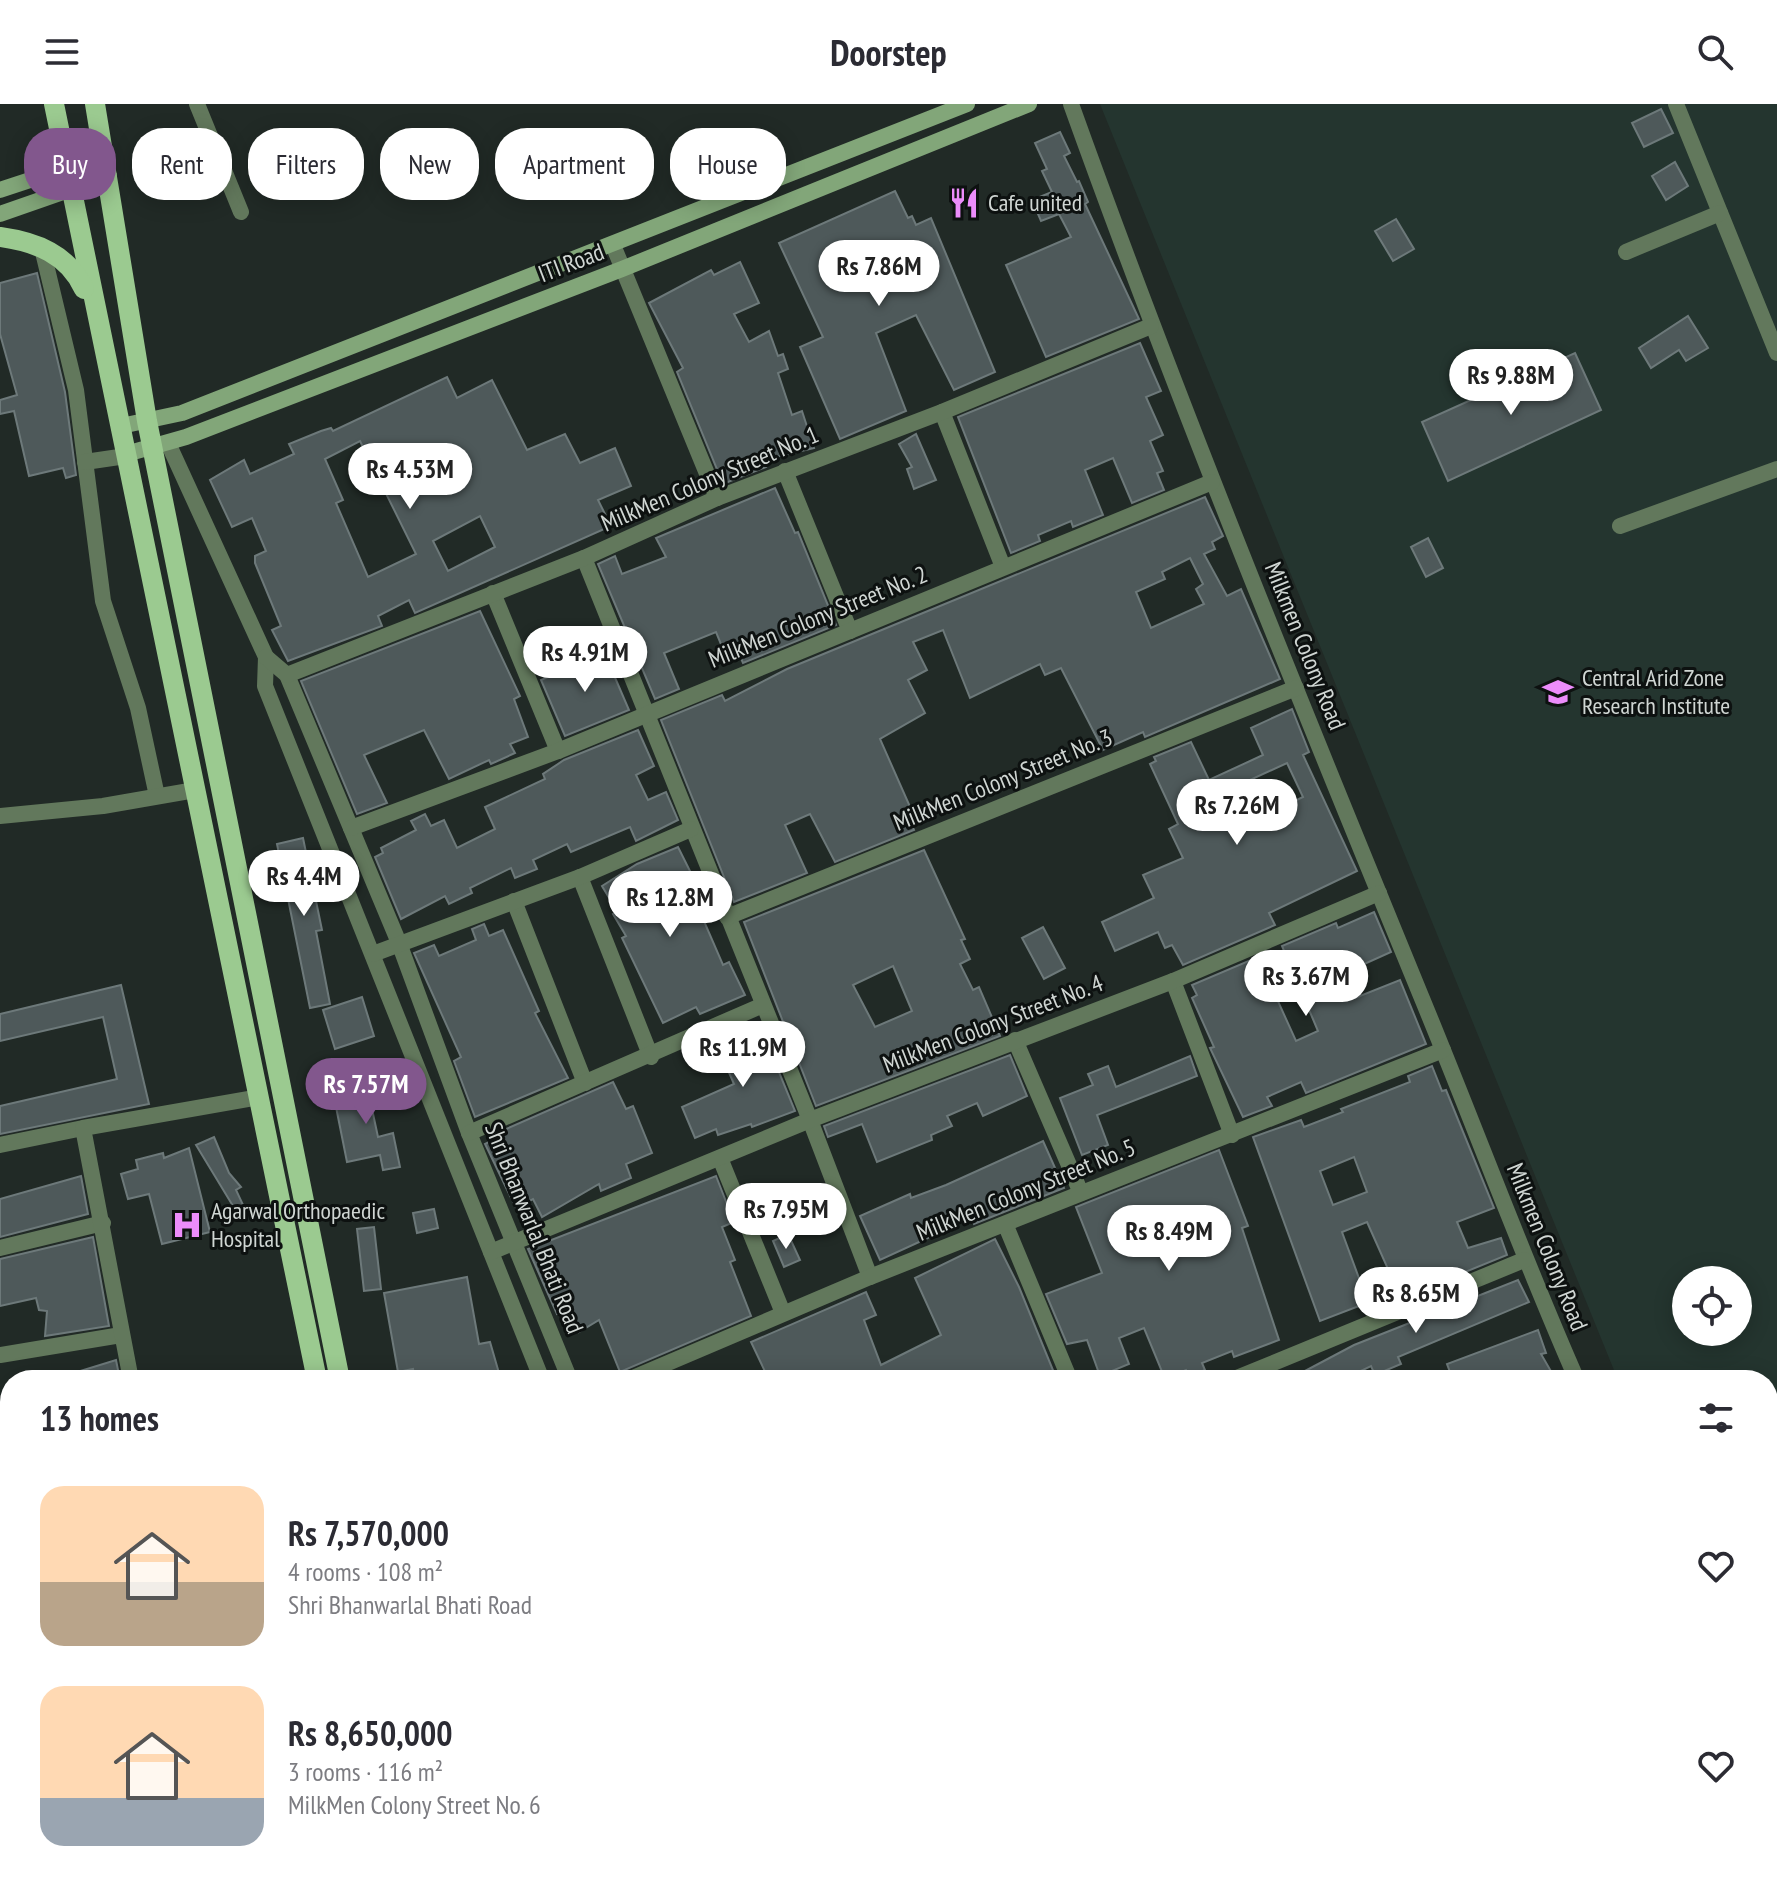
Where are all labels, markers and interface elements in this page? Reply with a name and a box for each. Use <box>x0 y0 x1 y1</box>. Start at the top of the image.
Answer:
text: Doorstep <box>830 29 947 76</box>
icon: menu <box>40 30 84 74</box>
icon: search <box>1693 30 1737 74</box>
chip: Buy <box>24 128 116 200</box>
chip: Rent <box>132 128 232 200</box>
chip: Filters <box>248 128 364 200</box>
chip: New <box>380 128 479 200</box>
chip: Apartment <box>495 128 654 200</box>
chip: House <box>670 128 786 200</box>
restaurant icon: Cafe united <box>947 186 981 220</box>
place label: Cafe united <box>988 187 1082 218</box>
street label: ITI Road <box>534 236 608 289</box>
pin: Rs 7.86M <box>796 240 962 308</box>
text: Rs 7.86M <box>837 249 921 282</box>
pin: Rs 9.88M <box>1428 349 1594 417</box>
text: Rs 9.88M <box>1467 358 1555 391</box>
street label: MilkMen Colony Street No. 1 <box>596 419 823 538</box>
pin: Rs 4.53M <box>327 443 493 511</box>
text: Rs 4.53M <box>366 452 454 485</box>
street label: Milkmen Colony Road <box>1258 557 1353 734</box>
street label: MilkMen Colony Street No. 2 <box>704 558 932 675</box>
pin: Rs 4.91M <box>502 626 668 694</box>
text: Rs 4.91M <box>541 635 629 668</box>
place label: Central Arid Zone Research Institute <box>1582 662 1730 721</box>
school or university icon: Central Arid Zone Research Institute <box>1541 675 1575 709</box>
street label: MilkMen Colony Street No. 3 <box>889 721 1117 838</box>
pin: Rs 7.26M <box>1154 779 1320 847</box>
text: Rs 7.26M <box>1195 788 1279 821</box>
pin: Rs 4.4M <box>230 850 378 918</box>
text: Rs 4.4M <box>266 859 342 892</box>
pin: Rs 12.8M <box>587 871 753 939</box>
text: Rs 12.8M <box>626 880 714 913</box>
pin: Rs 3.67M <box>1223 950 1389 1018</box>
text: Rs 3.67M <box>1262 959 1350 992</box>
street label: MilkMen Colony Street No. 4 <box>878 967 1107 1080</box>
pin: Rs 11.9M <box>660 1021 826 1089</box>
text: Rs 11.9M <box>699 1030 787 1063</box>
pin: Rs 7.57M <box>283 1058 449 1126</box>
text: Rs 7.57M <box>324 1067 408 1100</box>
street label: Shri Bhanwarlal Bhati Road <box>478 1118 591 1338</box>
street label: MilkMen Colony Street No. 5 <box>912 1131 1140 1248</box>
street label: Milkmen Colony Road <box>1500 1158 1595 1335</box>
pin: Rs 7.95M <box>703 1183 869 1251</box>
text: Rs 7.95M <box>744 1192 828 1225</box>
place label: Agarwal Orthopaedic Hospital <box>211 1195 385 1254</box>
pin: Rs 8.49M <box>1086 1205 1252 1273</box>
hospital icon: Agarwal Orthopaedic Hospital <box>170 1208 204 1242</box>
text: Rs 8.49M <box>1125 1214 1213 1247</box>
map controls <box>1672 1266 1752 1346</box>
button: locate <box>1672 1266 1752 1346</box>
pin: Rs 8.65M <box>1333 1267 1499 1335</box>
text: Rs 8.65M <box>1372 1276 1460 1309</box>
text: 13 homes <box>40 1396 159 1440</box>
icon: filters <box>1694 1396 1738 1440</box>
text: Rs 7,570,000 <box>288 1511 449 1555</box>
icon: home <box>104 1518 200 1614</box>
icon: heart <box>1694 1544 1738 1588</box>
text: 4 rooms · 108 m² <box>288 1555 443 1588</box>
text: Shri Bhanwarlal Bhati Road <box>288 1588 532 1621</box>
text: Rs 8,650,000 <box>288 1711 452 1755</box>
icon: home <box>104 1718 200 1814</box>
icon: heart <box>1694 1744 1738 1788</box>
text: 3 rooms · 116 m² <box>288 1755 443 1788</box>
text: MilkMen Colony Street No. 6 <box>288 1788 541 1821</box>

